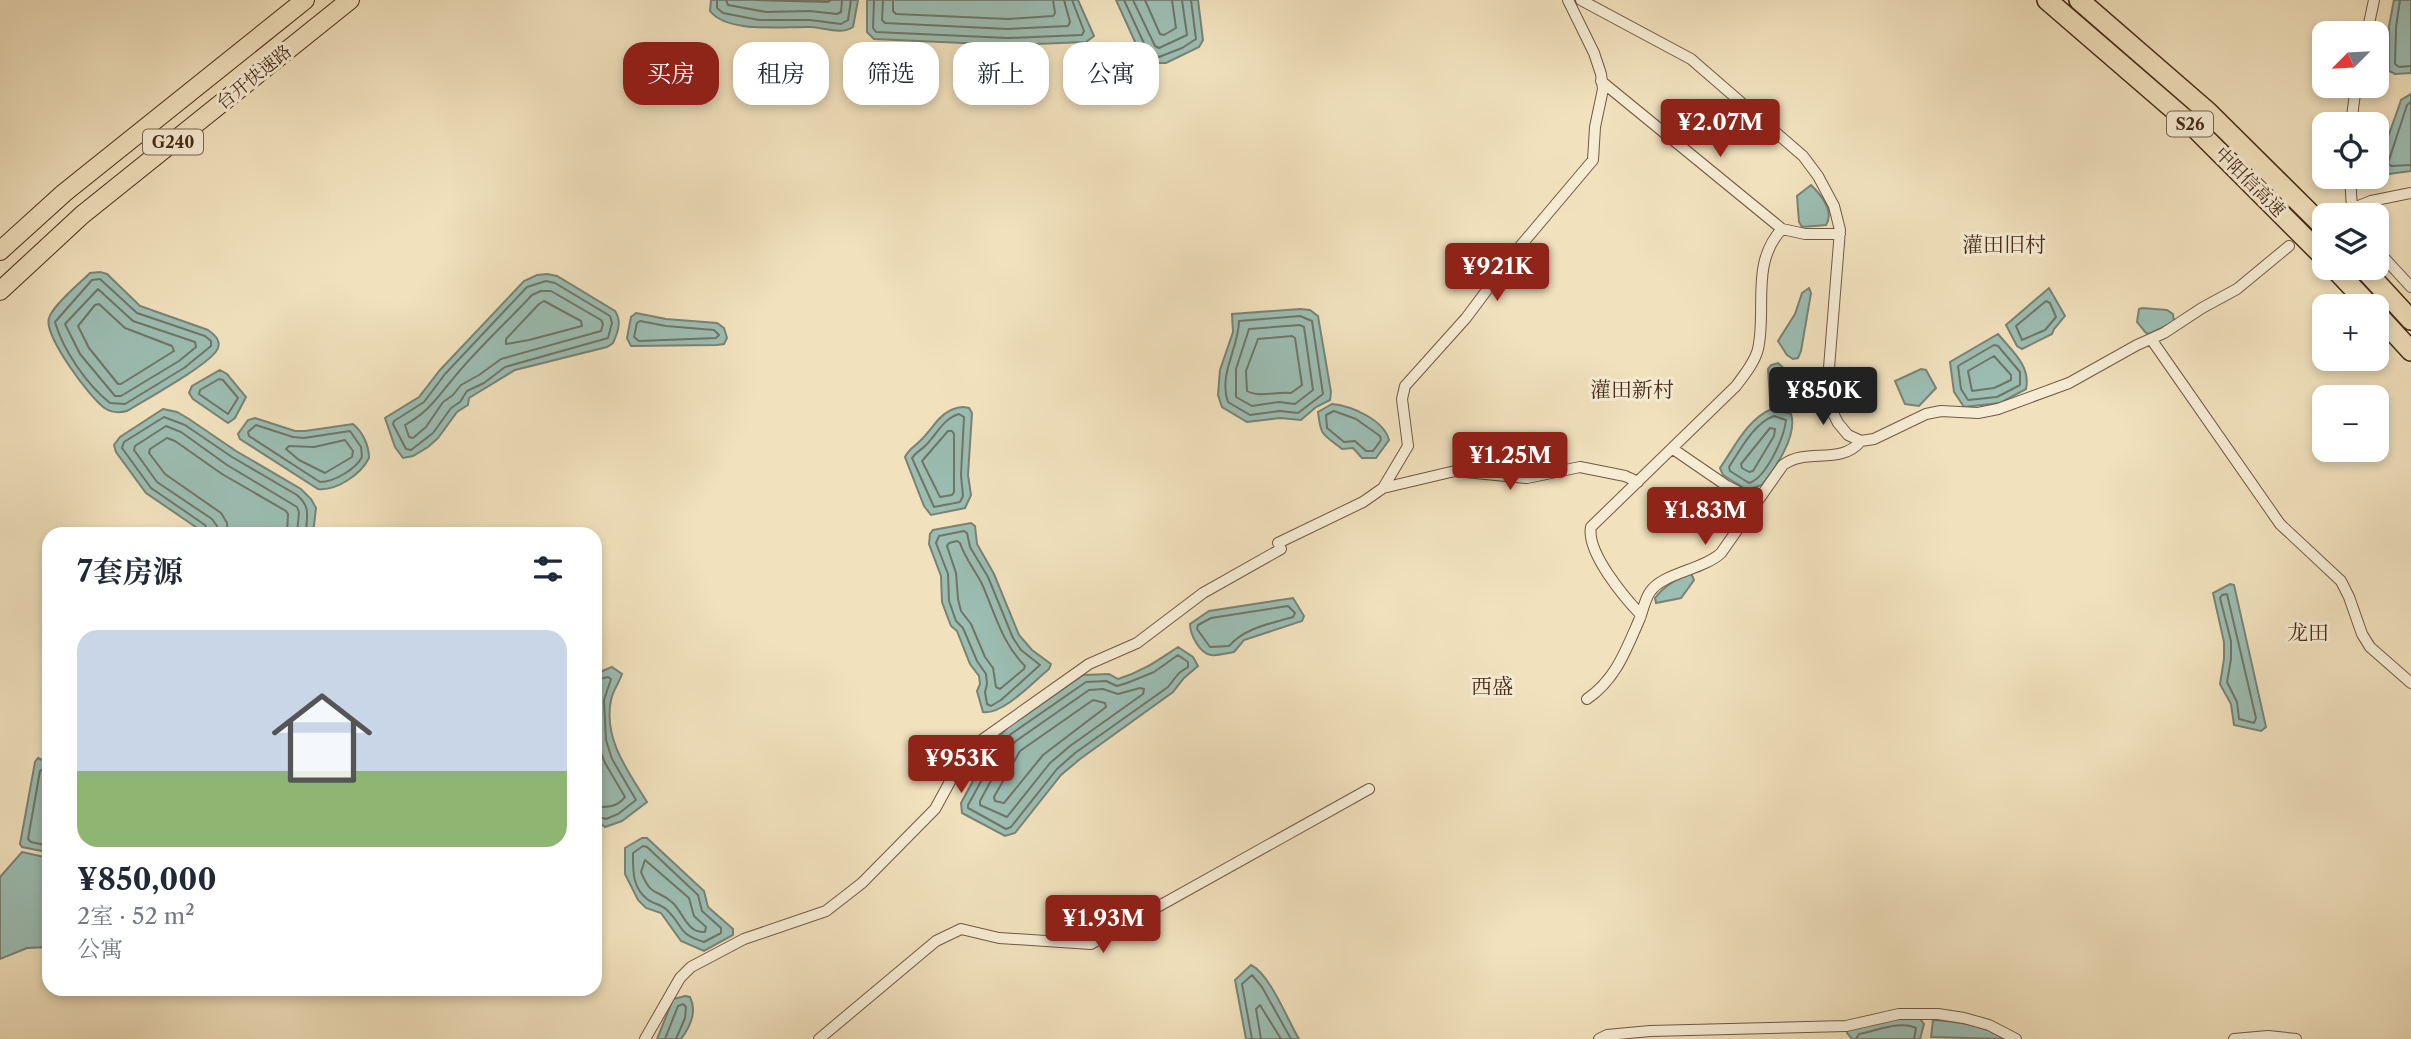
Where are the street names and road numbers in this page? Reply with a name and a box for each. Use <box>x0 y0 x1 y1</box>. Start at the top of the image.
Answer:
street label: 台开快速路 <box>212 40 296 114</box>
road number: S26 <box>2167 112 2213 136</box>
road number: G240 <box>143 130 203 154</box>
street label: 中阳信高速 <box>2210 142 2290 222</box>

